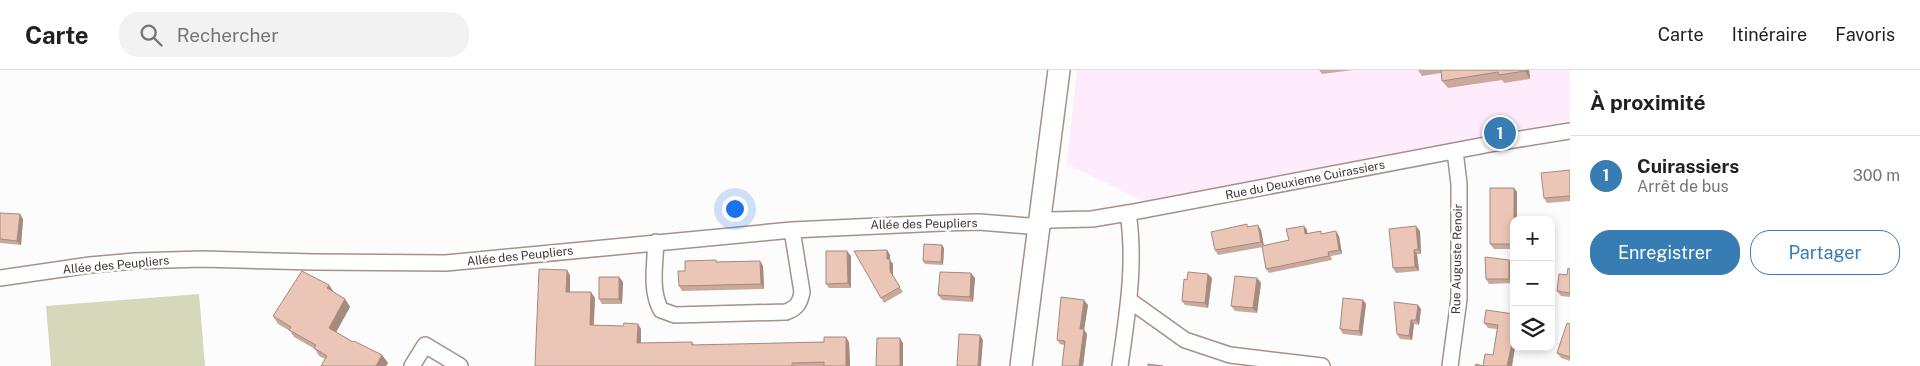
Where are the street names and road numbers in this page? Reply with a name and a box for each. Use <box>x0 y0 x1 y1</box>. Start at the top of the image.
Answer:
street label: Rue du Deuxieme Cuirassiers <box>1224 158 1386 202</box>
street label: Rue Auguste Renoir <box>1449 203 1465 314</box>
street label: Allée des Peupliers <box>870 216 978 232</box>
street label: Allée des Peupliers <box>466 243 574 269</box>
street label: Allée des Peupliers <box>62 253 170 277</box>

